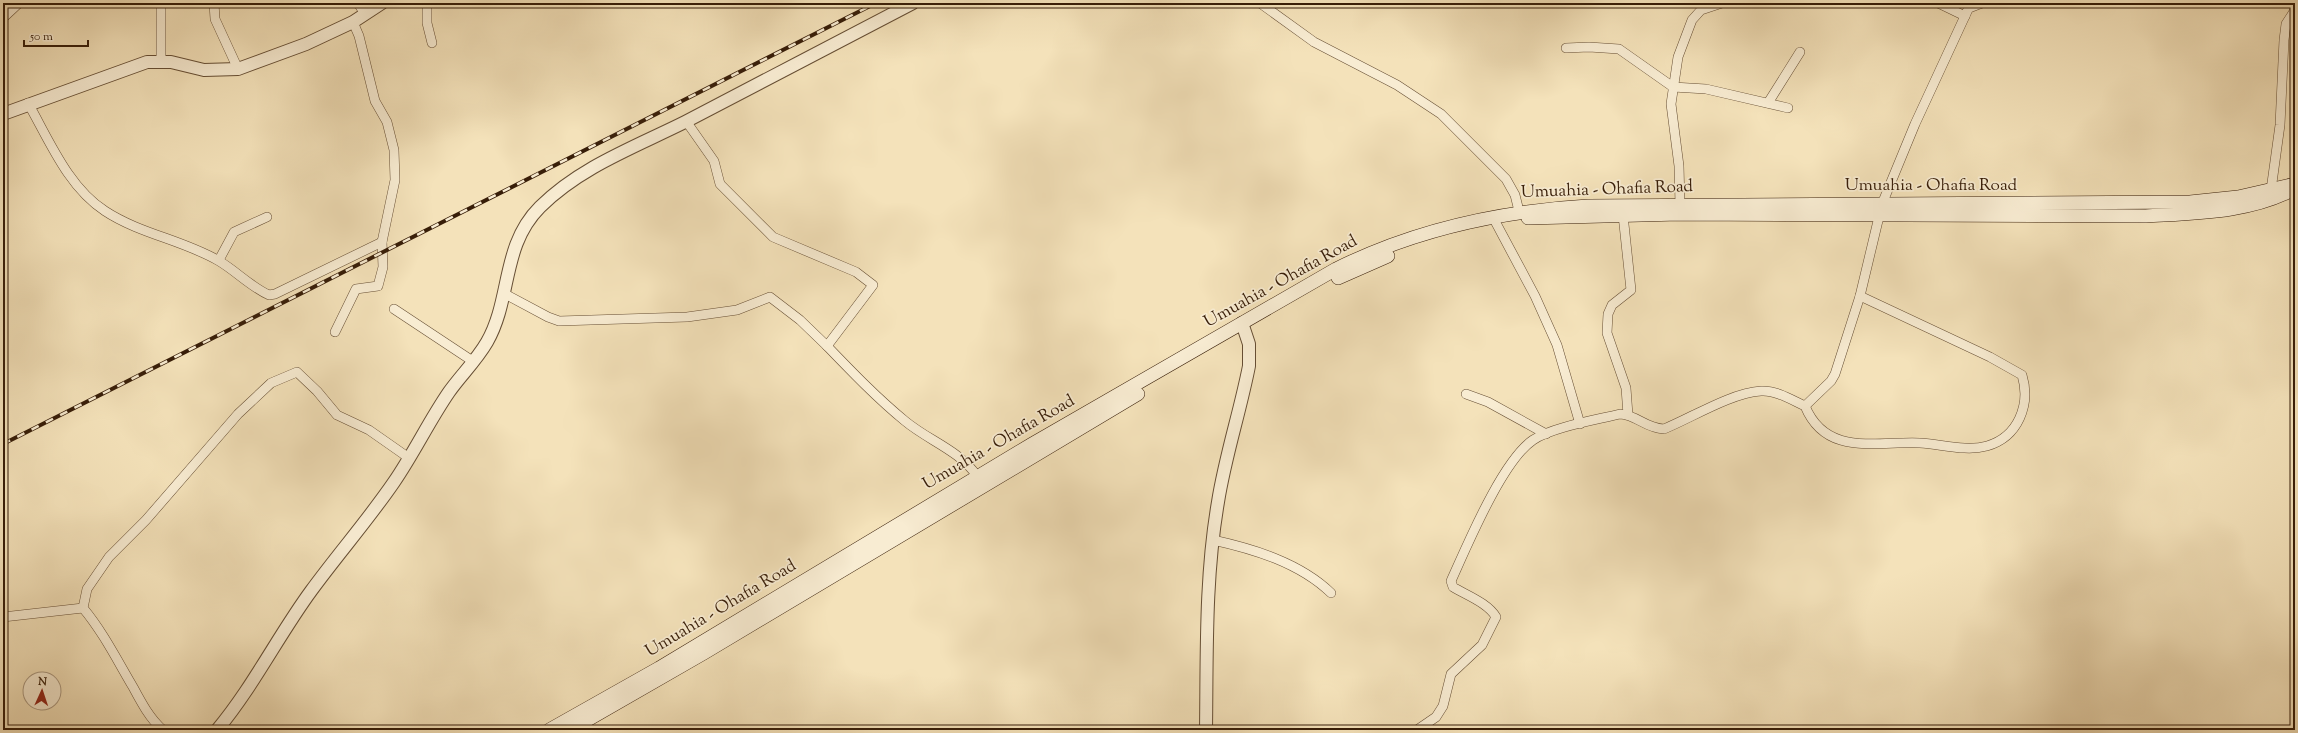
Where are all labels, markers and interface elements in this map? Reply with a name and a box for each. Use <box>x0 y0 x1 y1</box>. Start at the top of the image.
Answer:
scale bar <box>24 22 88 48</box>
text: 50 m <box>29 28 53 46</box>
street label: Umuahia - Ohafia Road <box>1845 174 2018 198</box>
street label: Umuahia - Ohafia Road <box>1521 175 1694 205</box>
street label: Umuahia - Ohafia Road <box>1200 230 1362 334</box>
street label: Umuahia - Ohafia Road <box>918 389 1080 496</box>
street label: Umuahia - Ohafia Road <box>641 554 801 664</box>
north arrow <box>22 671 62 711</box>
text: N <box>37 674 47 690</box>

